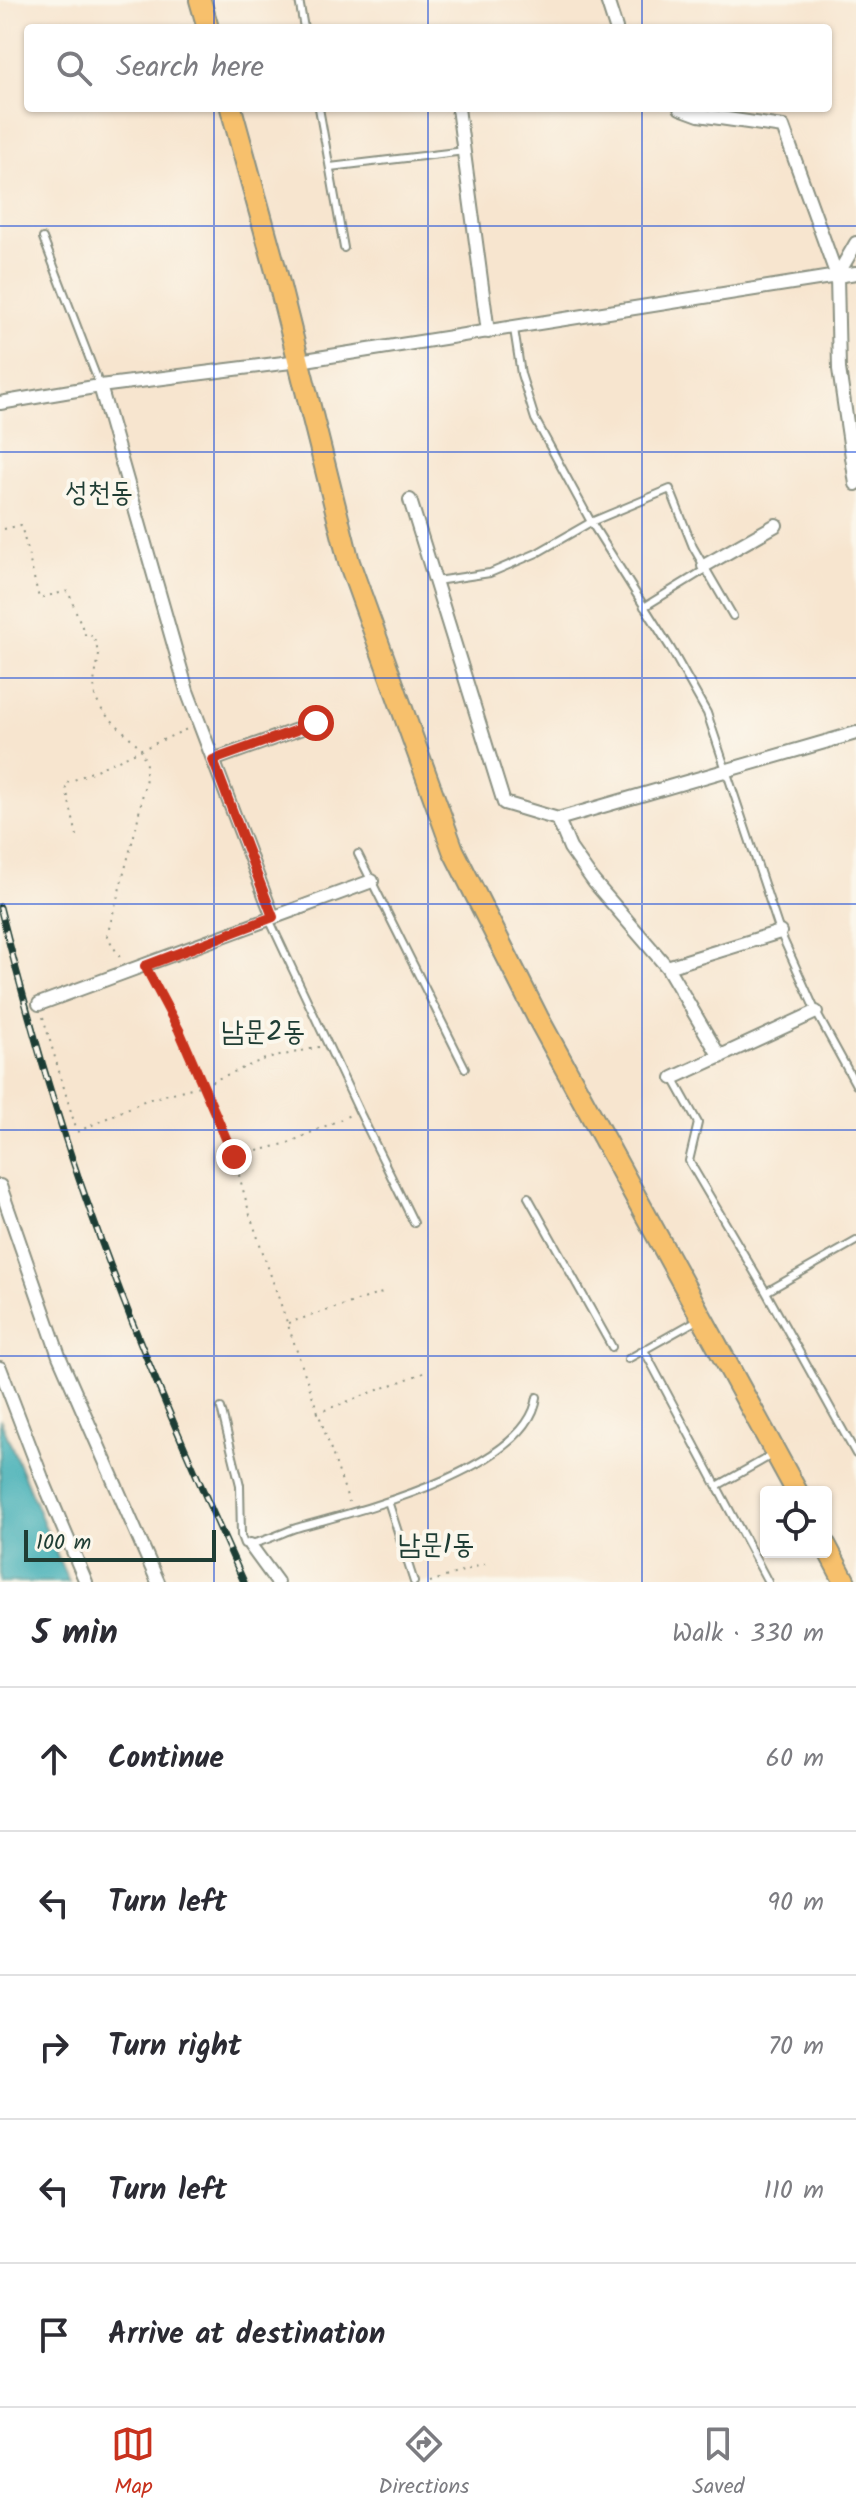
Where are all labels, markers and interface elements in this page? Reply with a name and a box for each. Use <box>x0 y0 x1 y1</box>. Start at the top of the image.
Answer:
search box <box>24 24 832 112</box>
text: Search here <box>116 44 264 92</box>
icon: search <box>52 46 96 90</box>
district label: 성천동 <box>65 471 133 516</box>
route start <box>298 705 334 741</box>
district label: 남문2동 <box>221 1010 305 1055</box>
route end <box>216 1139 252 1175</box>
map controls <box>760 1486 832 1558</box>
button: locate <box>760 1486 832 1558</box>
district label: 남문1동 <box>398 1523 474 1568</box>
scale bar <box>24 1526 216 1562</box>
text: 100 m <box>36 1526 91 1561</box>
text: 5 min <box>32 1607 118 1661</box>
text: Walk · 330 m <box>672 1613 824 1655</box>
text: Continue <box>108 1735 224 1783</box>
icon: ahead <box>32 1737 76 1781</box>
text: 60 m <box>765 1738 824 1780</box>
text: Turn left <box>108 1879 227 1927</box>
icon: left <box>32 1881 76 1925</box>
text: 90 m <box>767 1882 824 1924</box>
text: Turn right <box>108 2023 241 2071</box>
icon: right <box>32 2025 76 2069</box>
text: 70 m <box>768 2026 824 2068</box>
text: Turn left <box>108 2167 227 2215</box>
icon: left <box>32 2169 76 2213</box>
text: 110 m <box>764 2170 824 2212</box>
text: Arrive at destination <box>108 2311 385 2359</box>
icon: arrive <box>32 2313 76 2357</box>
tab: Map <box>111 2422 155 2505</box>
tab: Directions <box>378 2422 470 2505</box>
tab: Saved <box>692 2422 745 2505</box>

